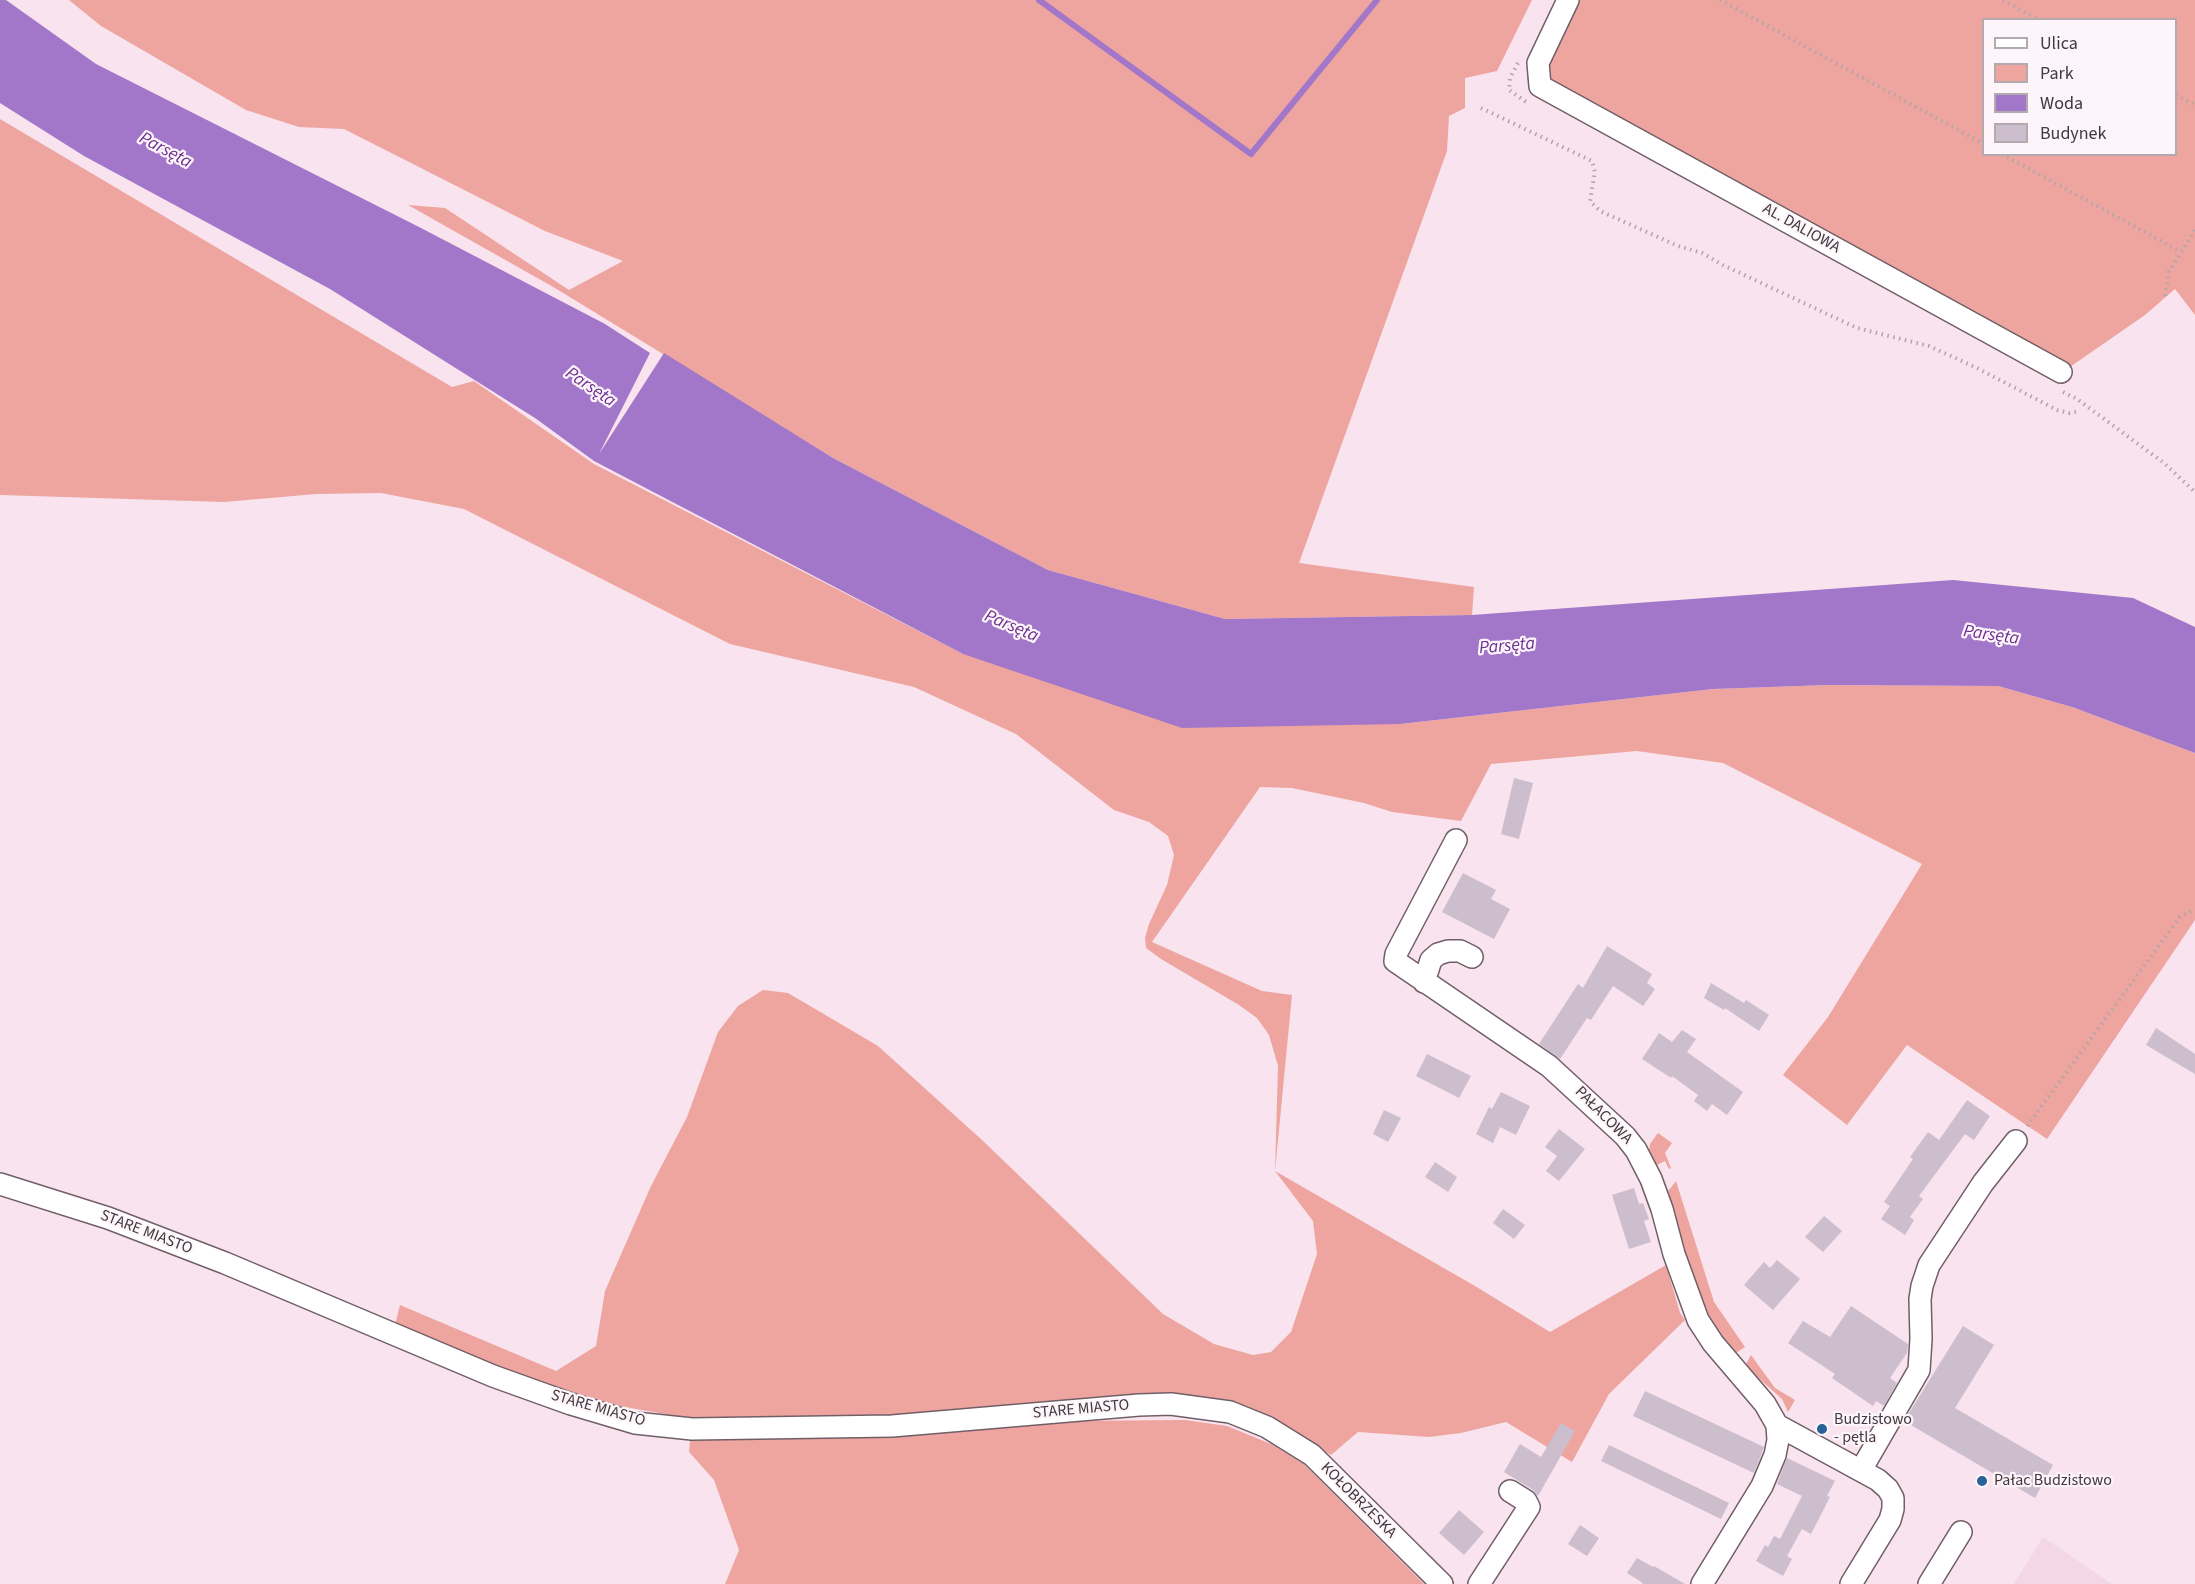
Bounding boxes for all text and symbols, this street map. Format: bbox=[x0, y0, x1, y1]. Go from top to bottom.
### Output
legend bbox=[1982, 18, 2177, 156]
text: Ulica bbox=[2040, 31, 2078, 56]
text: Park bbox=[2040, 61, 2074, 86]
text: Woda bbox=[2040, 91, 2083, 116]
text: Budynek bbox=[2040, 121, 2106, 146]
water label: Parsęta bbox=[135, 128, 195, 174]
street label: AL. DALIOWA bbox=[1759, 200, 1843, 258]
water label: Parsęta bbox=[561, 363, 619, 413]
water label: Parsęta bbox=[981, 606, 1041, 648]
water label: Parsęta bbox=[1962, 621, 2020, 651]
water label: Parsęta bbox=[1478, 634, 1536, 660]
street label: PAŁACOWA bbox=[1570, 1083, 1636, 1149]
street label: STARE MIASTO bbox=[97, 1207, 195, 1259]
street label: STARE MIASTO bbox=[549, 1386, 647, 1432]
street label: STARE MIASTO bbox=[1032, 1396, 1130, 1424]
place label: Budzistowo - pętla bbox=[1834, 1410, 1912, 1448]
marker: Budzistowo - pętla bbox=[1815, 1422, 1829, 1436]
street label: KOŁOBRZESKA bbox=[1316, 1459, 1400, 1543]
place label: Pałac Budzistowo bbox=[1994, 1471, 2112, 1491]
marker: Pałac Budzistowo bbox=[1975, 1474, 1989, 1488]

